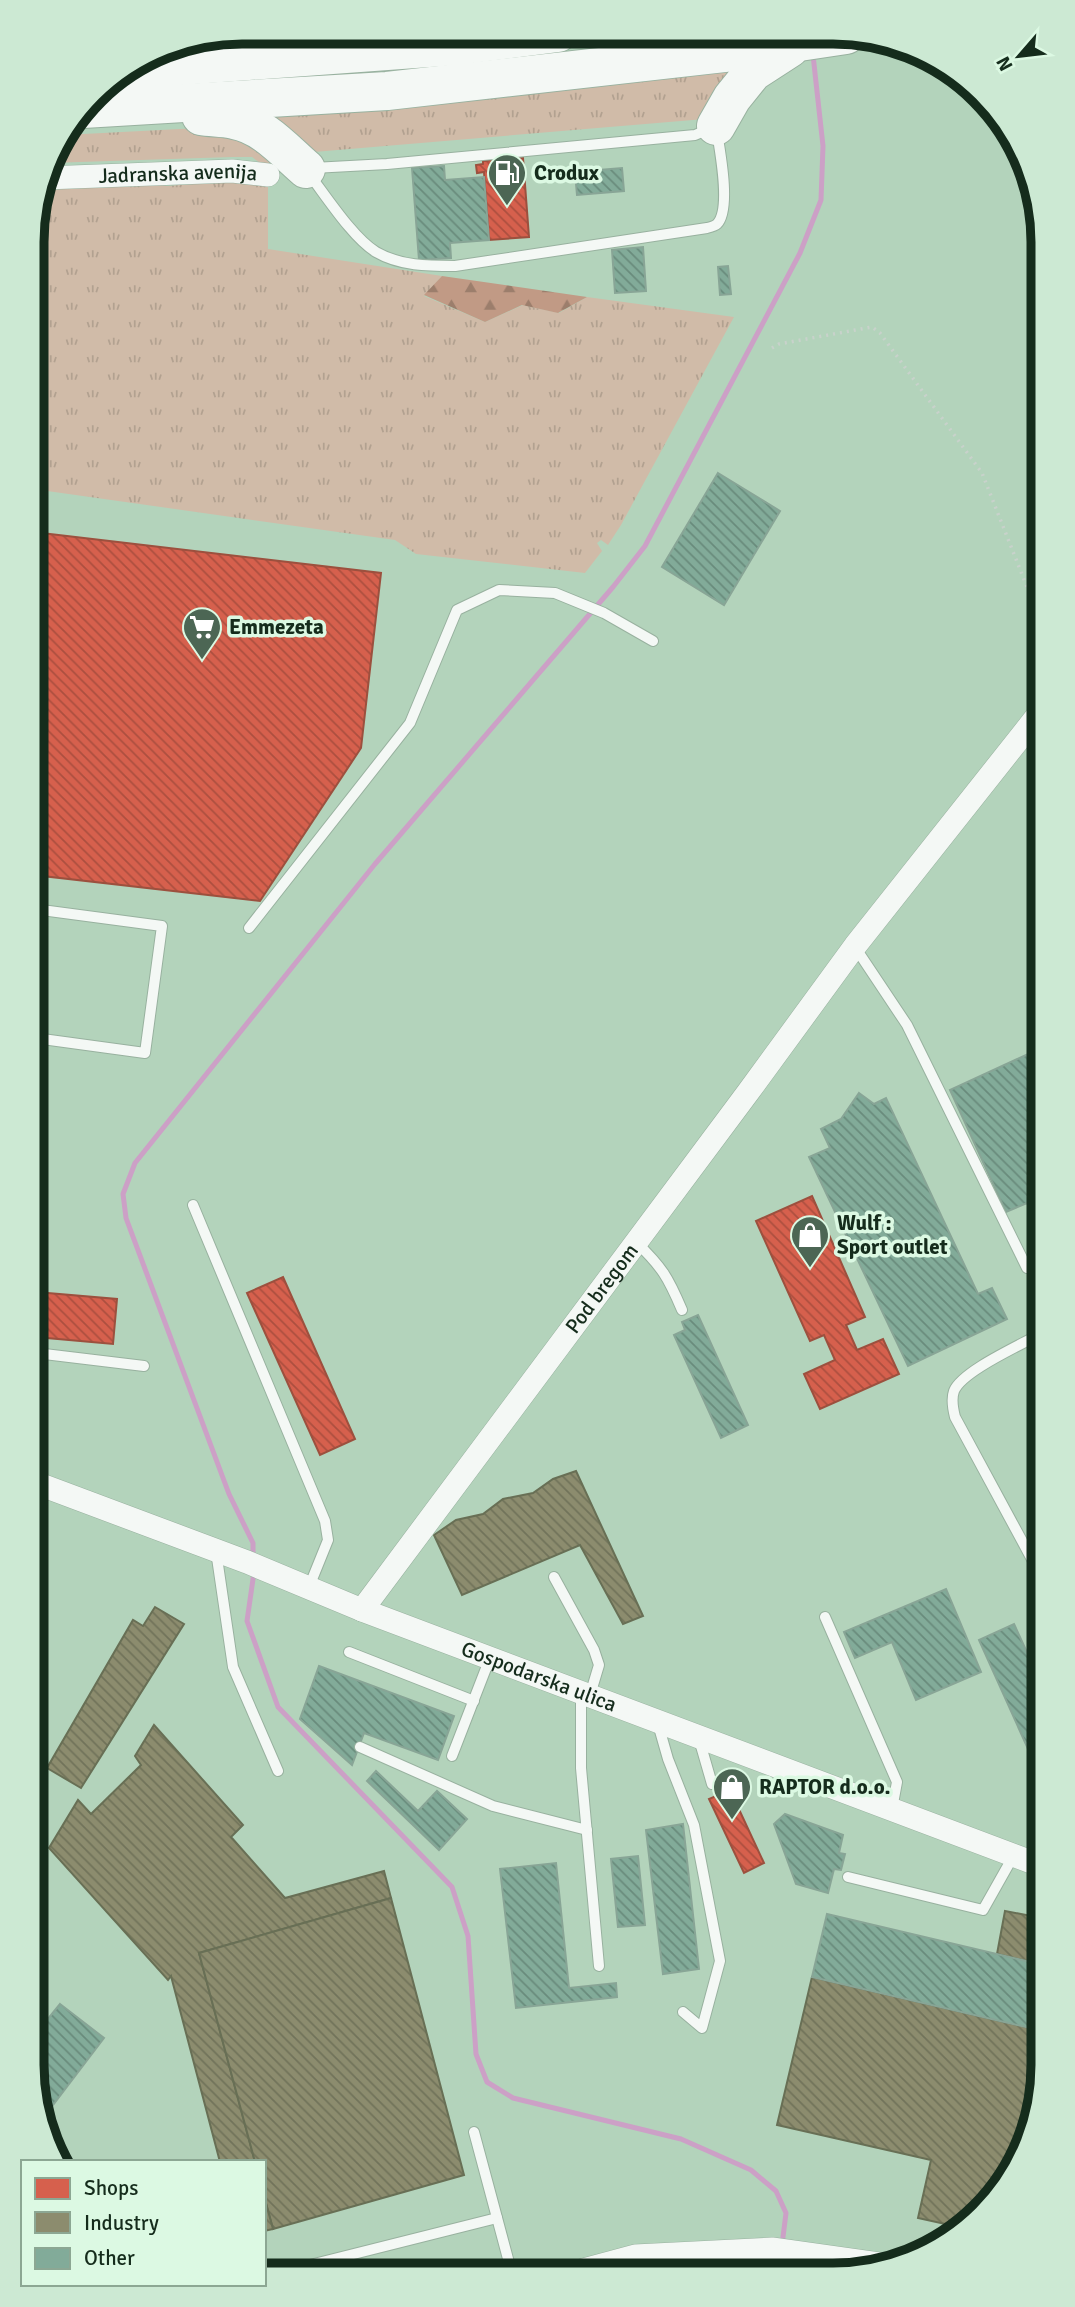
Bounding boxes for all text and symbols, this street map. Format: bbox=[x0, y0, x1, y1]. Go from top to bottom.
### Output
north arrow bbox=[984, 21, 1054, 91]
text: N bbox=[991, 52, 1019, 75]
fuel station icon: Crodux bbox=[486, 152, 528, 207]
street label: Jadranska avenija bbox=[98, 158, 259, 189]
place label: Crodux bbox=[534, 160, 600, 186]
supermarket icon: Emmezeta bbox=[181, 606, 223, 661]
place label: Emmezeta bbox=[229, 614, 324, 640]
place label: Wulf : Sport outlet bbox=[837, 1210, 948, 1260]
shop icon: Wulf : Sport outlet bbox=[789, 1214, 831, 1269]
street label: Pod bregom bbox=[560, 1238, 644, 1339]
street label: Gospodarska ulica bbox=[458, 1636, 620, 1718]
shop icon: RAPTOR d.o.o. bbox=[711, 1766, 753, 1821]
place label: RAPTOR d.o.o. bbox=[759, 1774, 890, 1800]
legend bbox=[21, 2160, 266, 2286]
text: Shops bbox=[84, 2175, 138, 2201]
text: Industry bbox=[84, 2210, 159, 2236]
text: Other bbox=[84, 2245, 135, 2271]

